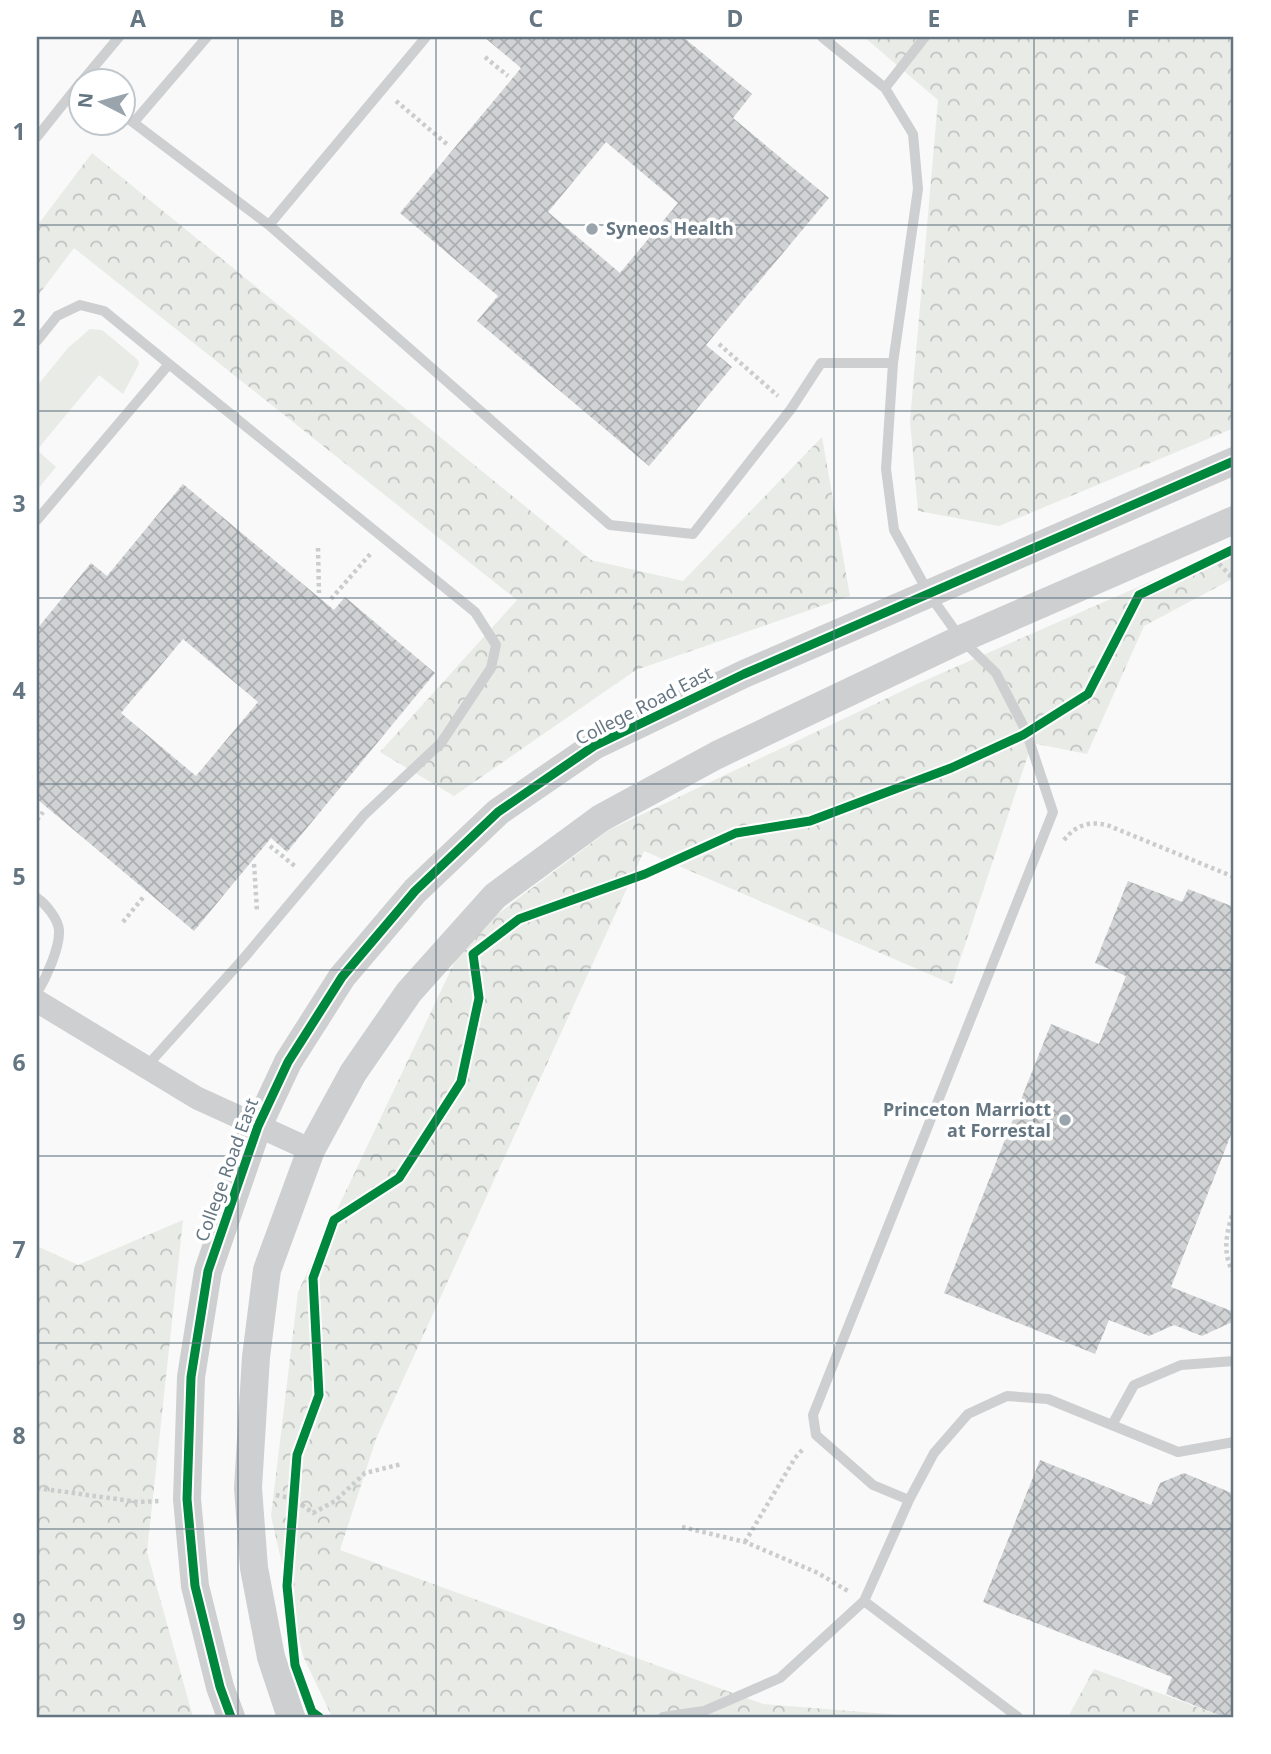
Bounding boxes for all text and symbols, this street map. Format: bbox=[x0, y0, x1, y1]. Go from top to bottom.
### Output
text: A bbox=[130, 2, 146, 34]
text: B bbox=[329, 2, 345, 34]
text: C bbox=[529, 2, 544, 34]
text: D bbox=[727, 2, 743, 34]
text: E bbox=[928, 2, 940, 34]
text: F bbox=[1127, 2, 1139, 34]
north arrow bbox=[66, 66, 136, 136]
text: N bbox=[71, 91, 99, 109]
text: 1 bbox=[12, 115, 26, 147]
place label: Syneos Health bbox=[606, 216, 734, 240]
marker: Syneos Health bbox=[584, 221, 600, 237]
text: 2 bbox=[12, 301, 26, 333]
text: 3 bbox=[12, 487, 26, 519]
street label: College Road East bbox=[571, 660, 717, 750]
text: 4 bbox=[12, 674, 26, 706]
text: 5 bbox=[12, 860, 26, 892]
text: 6 bbox=[12, 1046, 26, 1078]
street label: College Road East bbox=[189, 1094, 263, 1245]
place label: Princeton Marriott at Forrestal bbox=[883, 1097, 1051, 1142]
marker: Princeton Marriott at Forrestal bbox=[1057, 1112, 1073, 1128]
text: 7 bbox=[12, 1233, 26, 1265]
text: 8 bbox=[12, 1419, 26, 1451]
text: 9 bbox=[12, 1605, 26, 1637]

